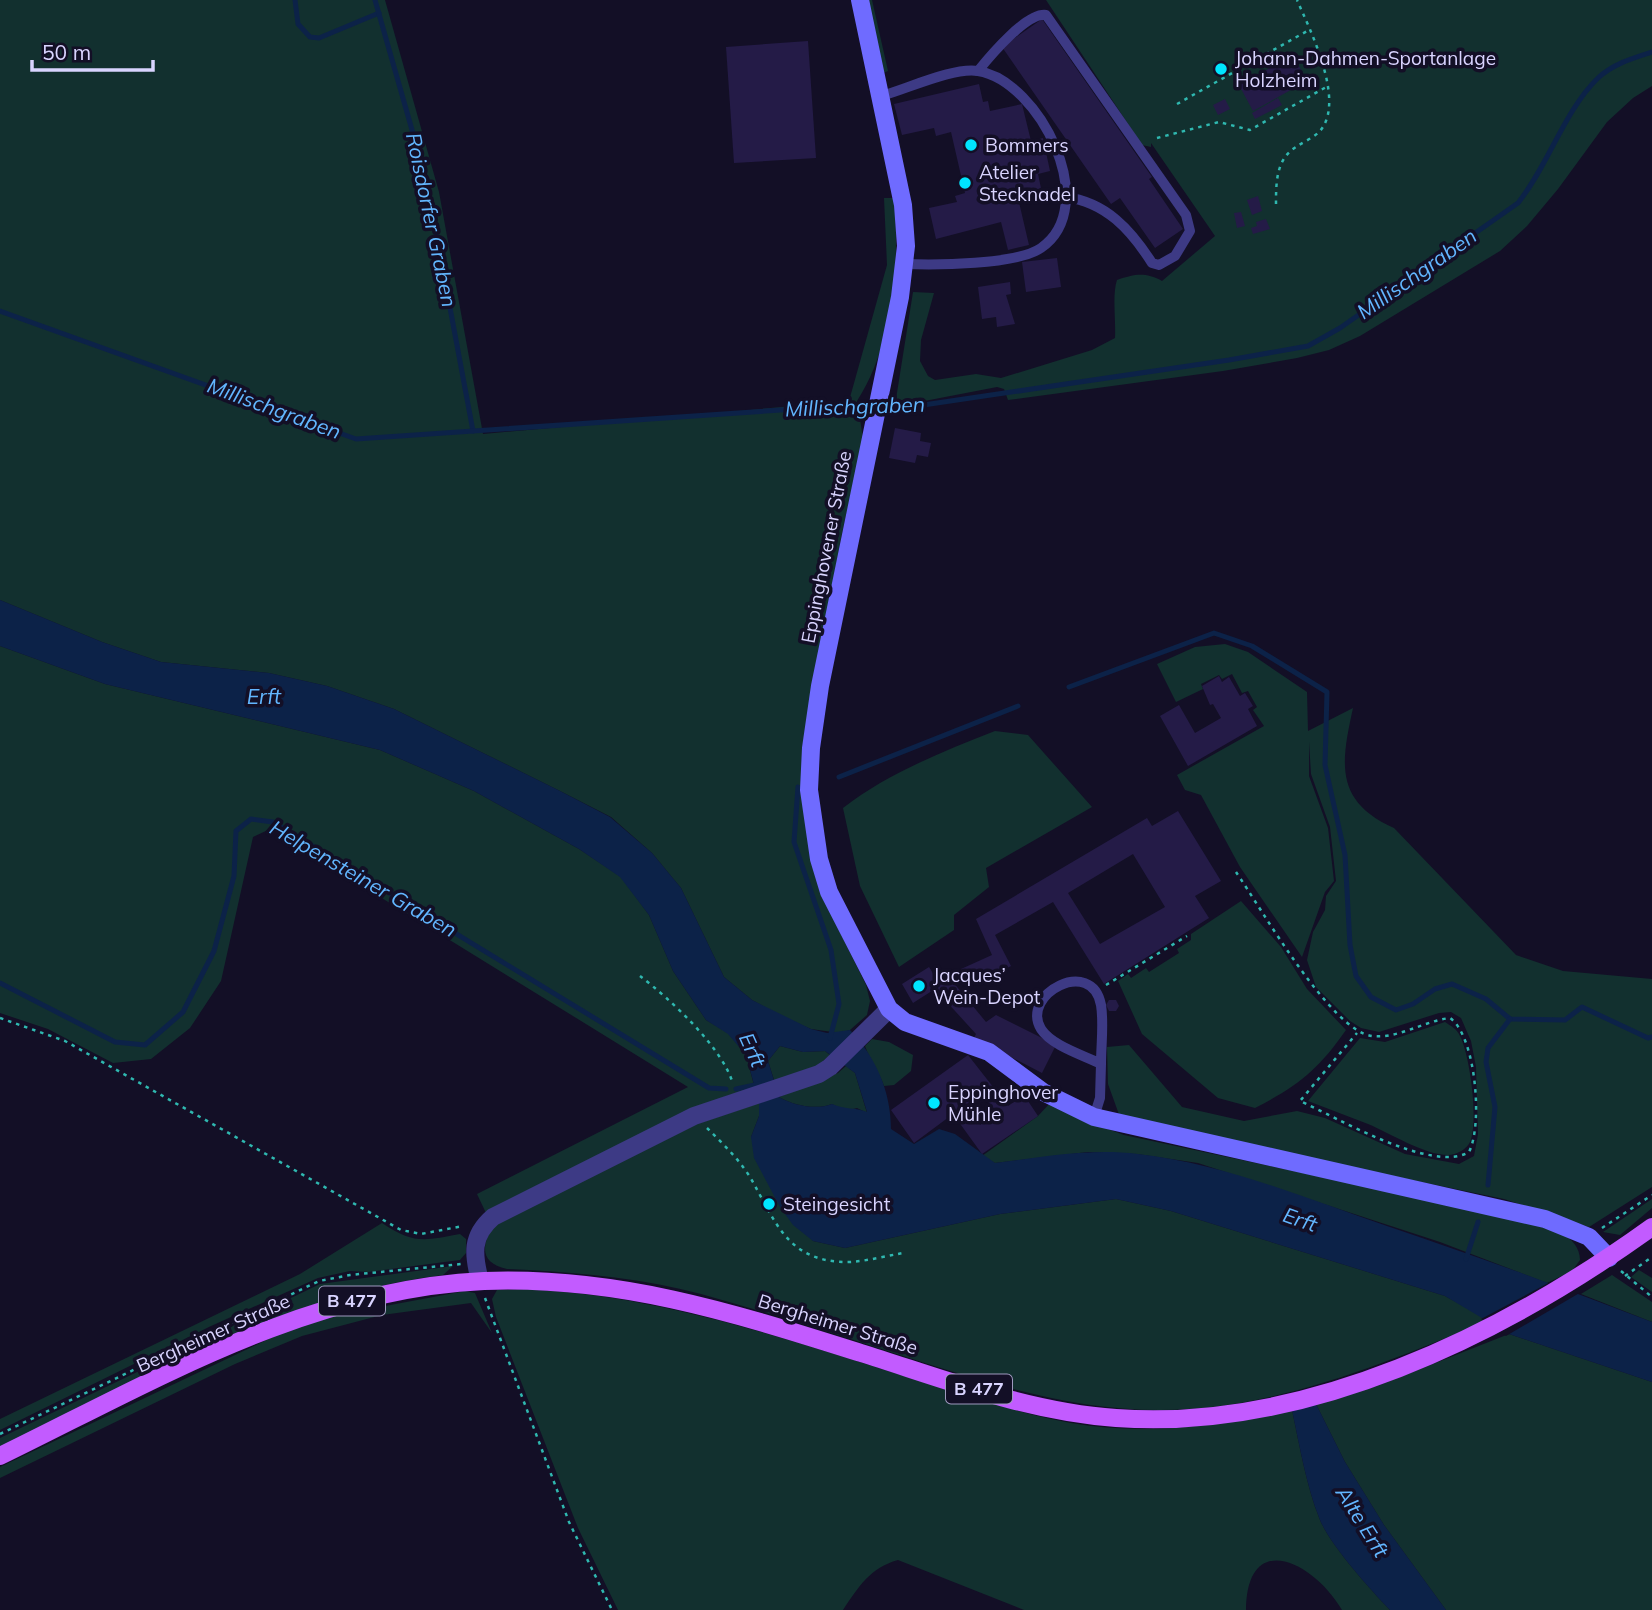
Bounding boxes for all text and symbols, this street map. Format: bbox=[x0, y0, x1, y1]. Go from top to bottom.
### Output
scale bar bbox=[32, 28, 152, 72]
text: 50 m bbox=[42, 39, 91, 65]
place label: Johann-Dahmen-Sportanlage Holzheim bbox=[1235, 46, 1496, 92]
marker: Johann-Dahmen-Sportanlage Holzheim bbox=[1213, 61, 1229, 77]
water label: Roisdorfer Graben bbox=[401, 130, 463, 309]
place label: Bommers bbox=[985, 133, 1069, 157]
marker: Bommers bbox=[963, 137, 979, 153]
place label: Atelier Stecknadel bbox=[979, 160, 1076, 206]
marker: Atelier Stecknadel bbox=[957, 175, 973, 191]
water label: Millischgraben bbox=[1352, 222, 1481, 324]
water label: Millischgraben bbox=[204, 372, 345, 444]
water label: Millischgraben bbox=[784, 391, 926, 421]
street label: Eppinghovener Straße bbox=[796, 449, 856, 645]
water label: Erft bbox=[247, 683, 282, 709]
water label: Helpensteiner Graben bbox=[265, 814, 462, 942]
place label: Jacques’ Wein-Depot bbox=[933, 963, 1041, 1009]
marker: Jacques’ Wein-Depot bbox=[911, 978, 927, 994]
water label: Erft bbox=[734, 1029, 772, 1071]
place label: Eppinghover Mühle bbox=[948, 1080, 1058, 1126]
marker: Eppinghover Mühle bbox=[926, 1095, 942, 1111]
place label: Steingesicht bbox=[783, 1192, 891, 1216]
marker: Steingesicht bbox=[761, 1196, 777, 1212]
water label: Erft bbox=[1280, 1201, 1321, 1237]
road number: B 477 bbox=[319, 1286, 385, 1316]
street label: Bergheimer Straße bbox=[133, 1288, 293, 1378]
street label: Bergheimer Straße bbox=[755, 1288, 921, 1360]
road number: B 477 bbox=[946, 1374, 1012, 1404]
water label: Alte Erft bbox=[1330, 1480, 1395, 1562]

